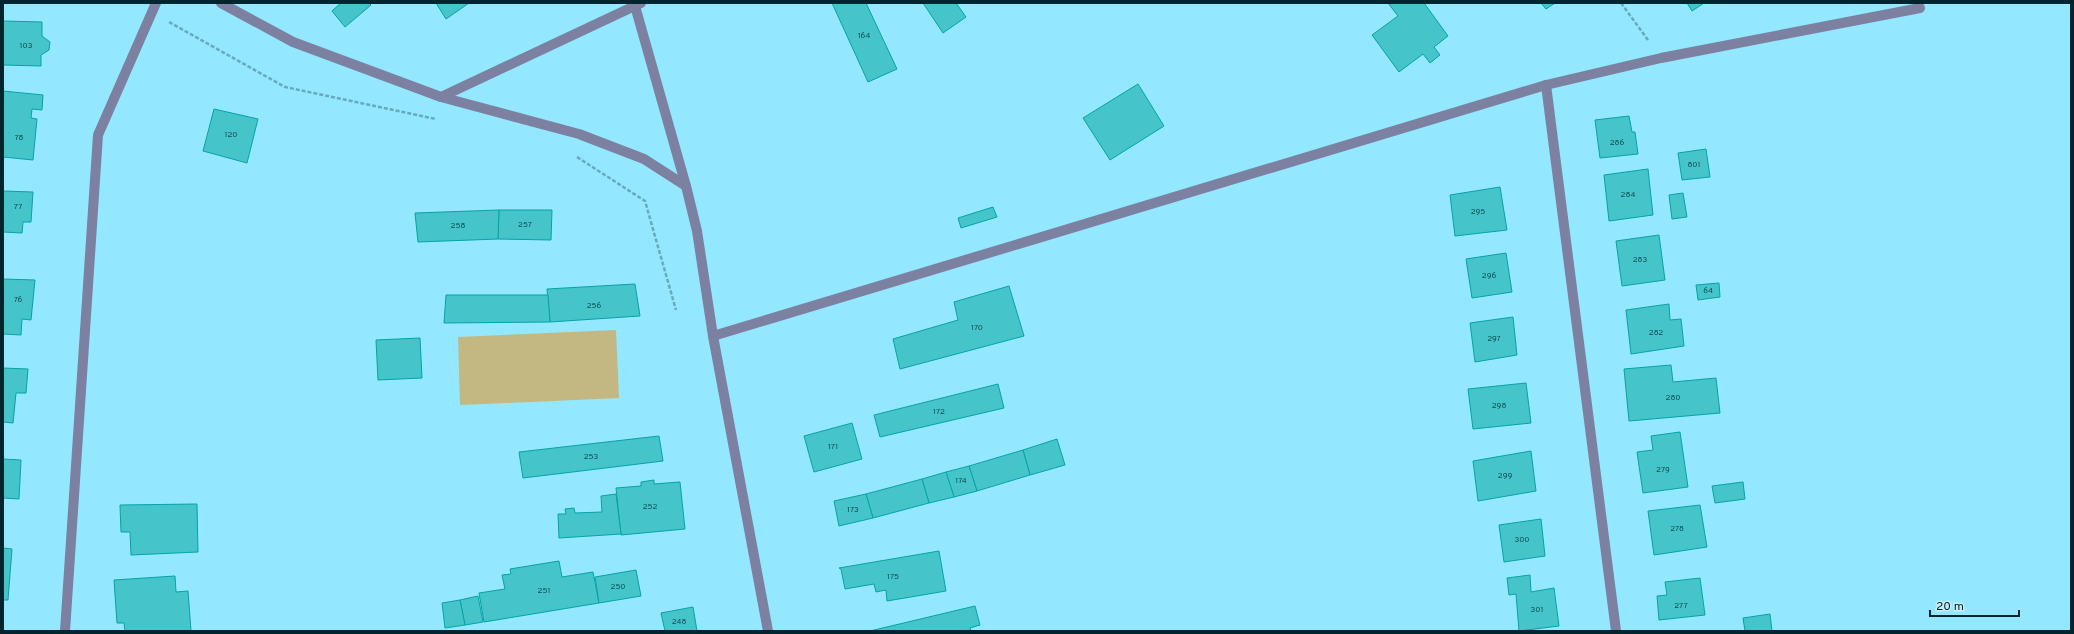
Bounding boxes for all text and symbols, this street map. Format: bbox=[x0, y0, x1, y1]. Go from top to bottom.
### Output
house number: 164 bbox=[858, 31, 870, 41]
house number: 103 bbox=[20, 41, 33, 51]
house number: 120 bbox=[224, 130, 238, 140]
house number: 78 bbox=[15, 133, 24, 143]
house number: 286 bbox=[1610, 138, 1625, 148]
house number: 801 bbox=[1688, 160, 1700, 170]
house number: 284 bbox=[1621, 190, 1635, 200]
house number: 77 bbox=[14, 202, 22, 212]
house number: 295 bbox=[1471, 207, 1485, 217]
house number: 257 bbox=[518, 220, 532, 230]
house number: 258 bbox=[451, 221, 465, 231]
house number: 283 bbox=[1633, 255, 1647, 265]
house number: 296 bbox=[1482, 271, 1496, 281]
house number: 64 bbox=[1703, 286, 1713, 296]
house number: 76 bbox=[14, 295, 22, 305]
house number: 256 bbox=[587, 301, 602, 311]
house number: 170 bbox=[971, 323, 983, 333]
house number: 282 bbox=[1649, 328, 1663, 338]
house number: 297 bbox=[1487, 334, 1501, 344]
house number: 280 bbox=[1666, 393, 1680, 403]
house number: 298 bbox=[1492, 401, 1506, 411]
house number: 172 bbox=[933, 407, 945, 417]
house number: 171 bbox=[828, 442, 838, 452]
house number: 253 bbox=[584, 452, 599, 462]
house number: 279 bbox=[1656, 465, 1670, 475]
house number: 299 bbox=[1498, 471, 1512, 481]
house number: 174 bbox=[955, 476, 967, 486]
house number: 252 bbox=[643, 502, 657, 512]
house number: 173 bbox=[847, 505, 859, 515]
house number: 278 bbox=[1670, 524, 1684, 534]
house number: 300 bbox=[1515, 535, 1529, 545]
house number: 175 bbox=[887, 572, 899, 582]
house number: 250 bbox=[611, 582, 625, 592]
house number: 251 bbox=[538, 586, 550, 596]
scale bar bbox=[1930, 592, 2019, 618]
text: 20 m bbox=[1936, 599, 1964, 615]
house number: 277 bbox=[1674, 601, 1688, 611]
house number: 301 bbox=[1531, 605, 1543, 615]
house number: 248 bbox=[672, 617, 686, 627]

